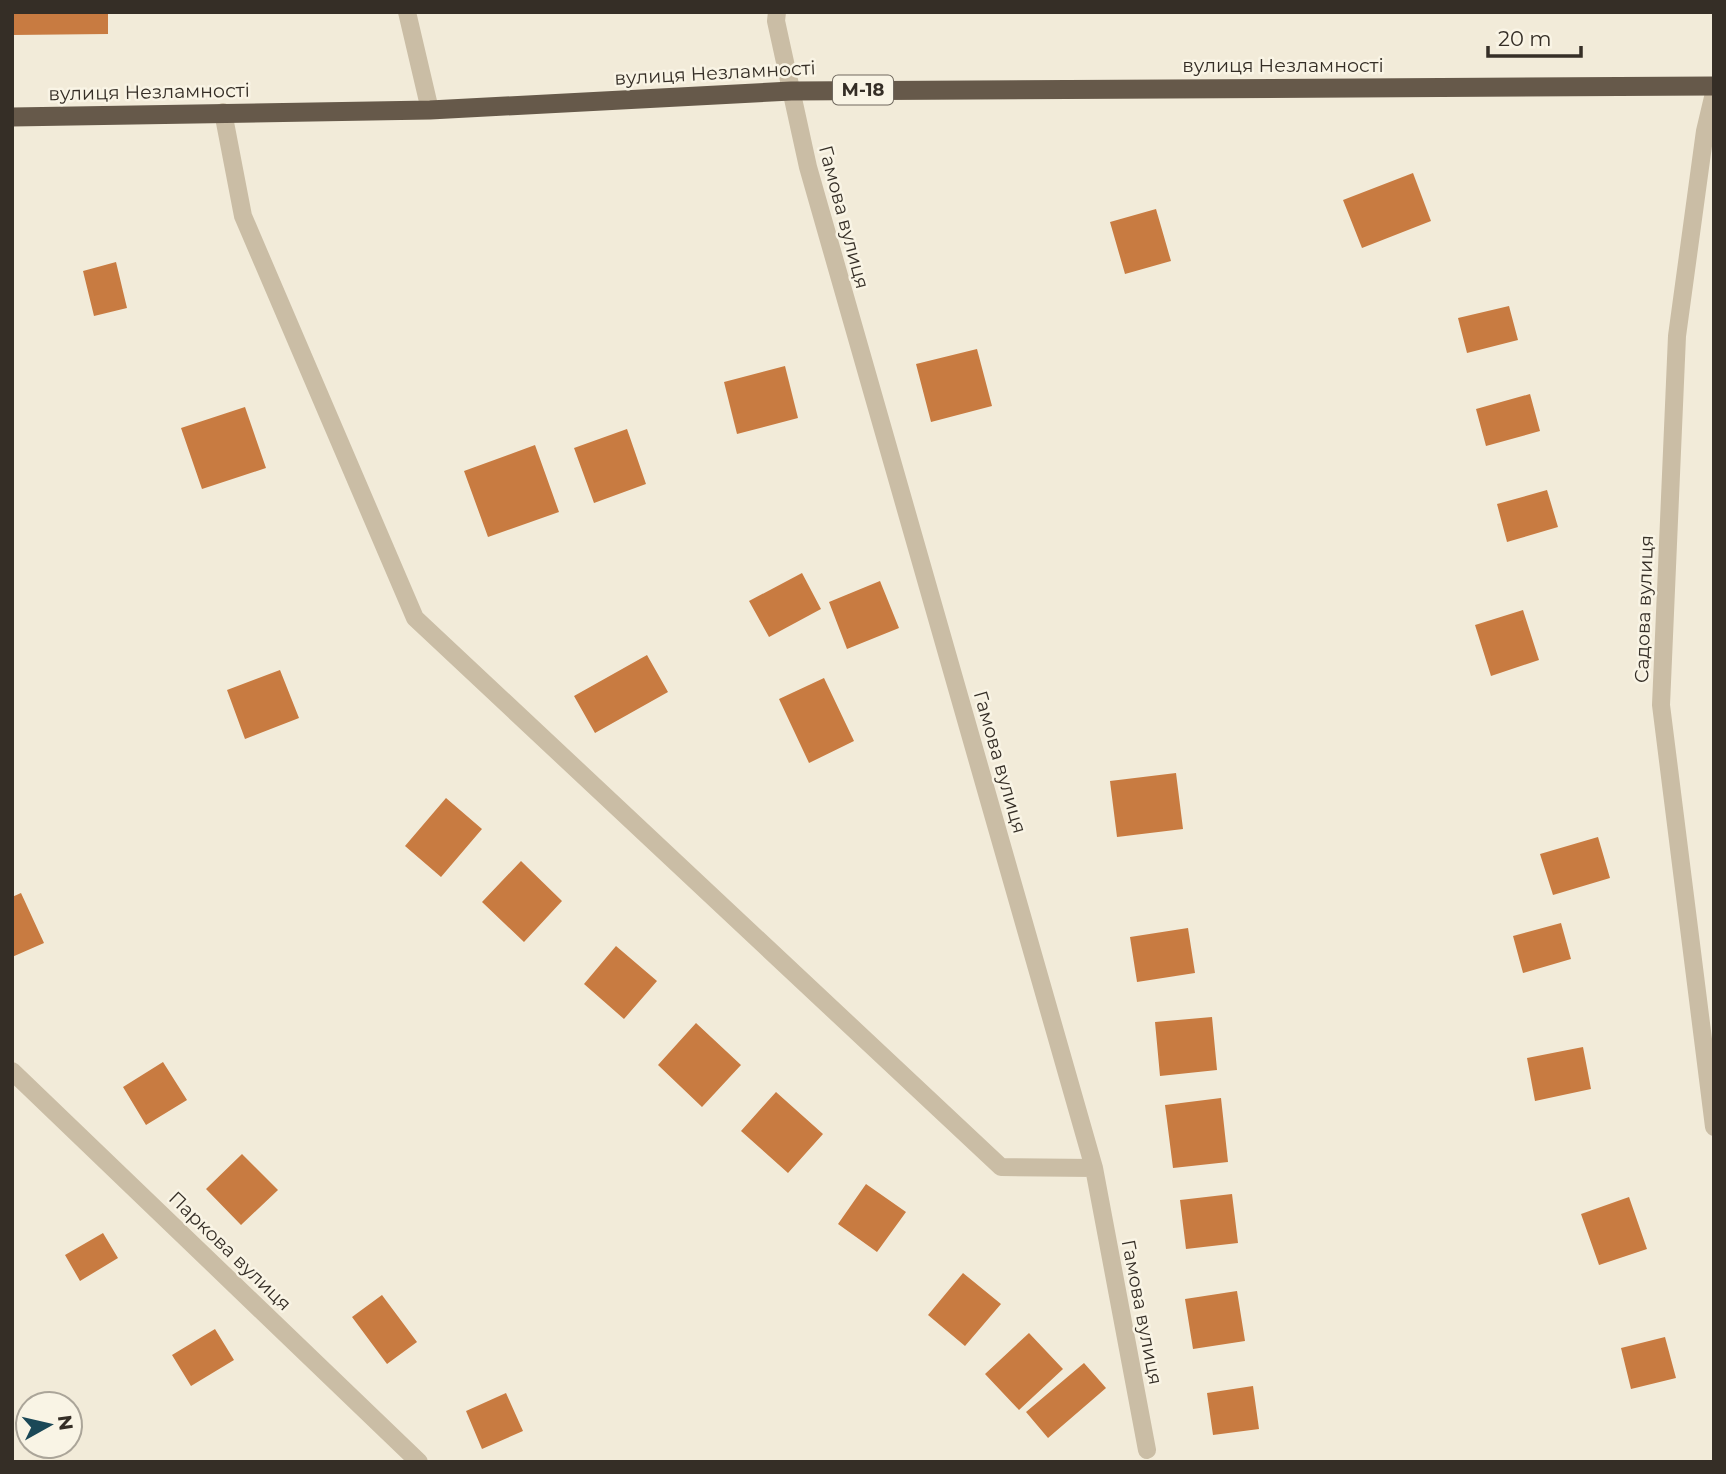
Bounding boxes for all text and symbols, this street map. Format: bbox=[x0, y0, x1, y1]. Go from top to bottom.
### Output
scale bar bbox=[1488, 14, 1581, 58]
text: 20 m bbox=[1498, 26, 1552, 51]
street label: вулиця Незламності bbox=[1182, 54, 1384, 77]
street label: вулиця Незламності bbox=[614, 56, 816, 90]
road number: М-18 bbox=[833, 76, 893, 104]
street label: вулиця Незламності bbox=[48, 79, 250, 105]
street label: Гамова вулиця bbox=[814, 143, 874, 291]
street label: Садова вулиця bbox=[1630, 535, 1658, 683]
street label: Гамова вулиця bbox=[969, 688, 1031, 836]
street label: Паркова вулиця bbox=[164, 1187, 296, 1315]
street label: Гамова вулиця bbox=[1117, 1237, 1167, 1387]
north arrow bbox=[14, 1390, 84, 1460]
text: N bbox=[53, 1413, 78, 1432]

